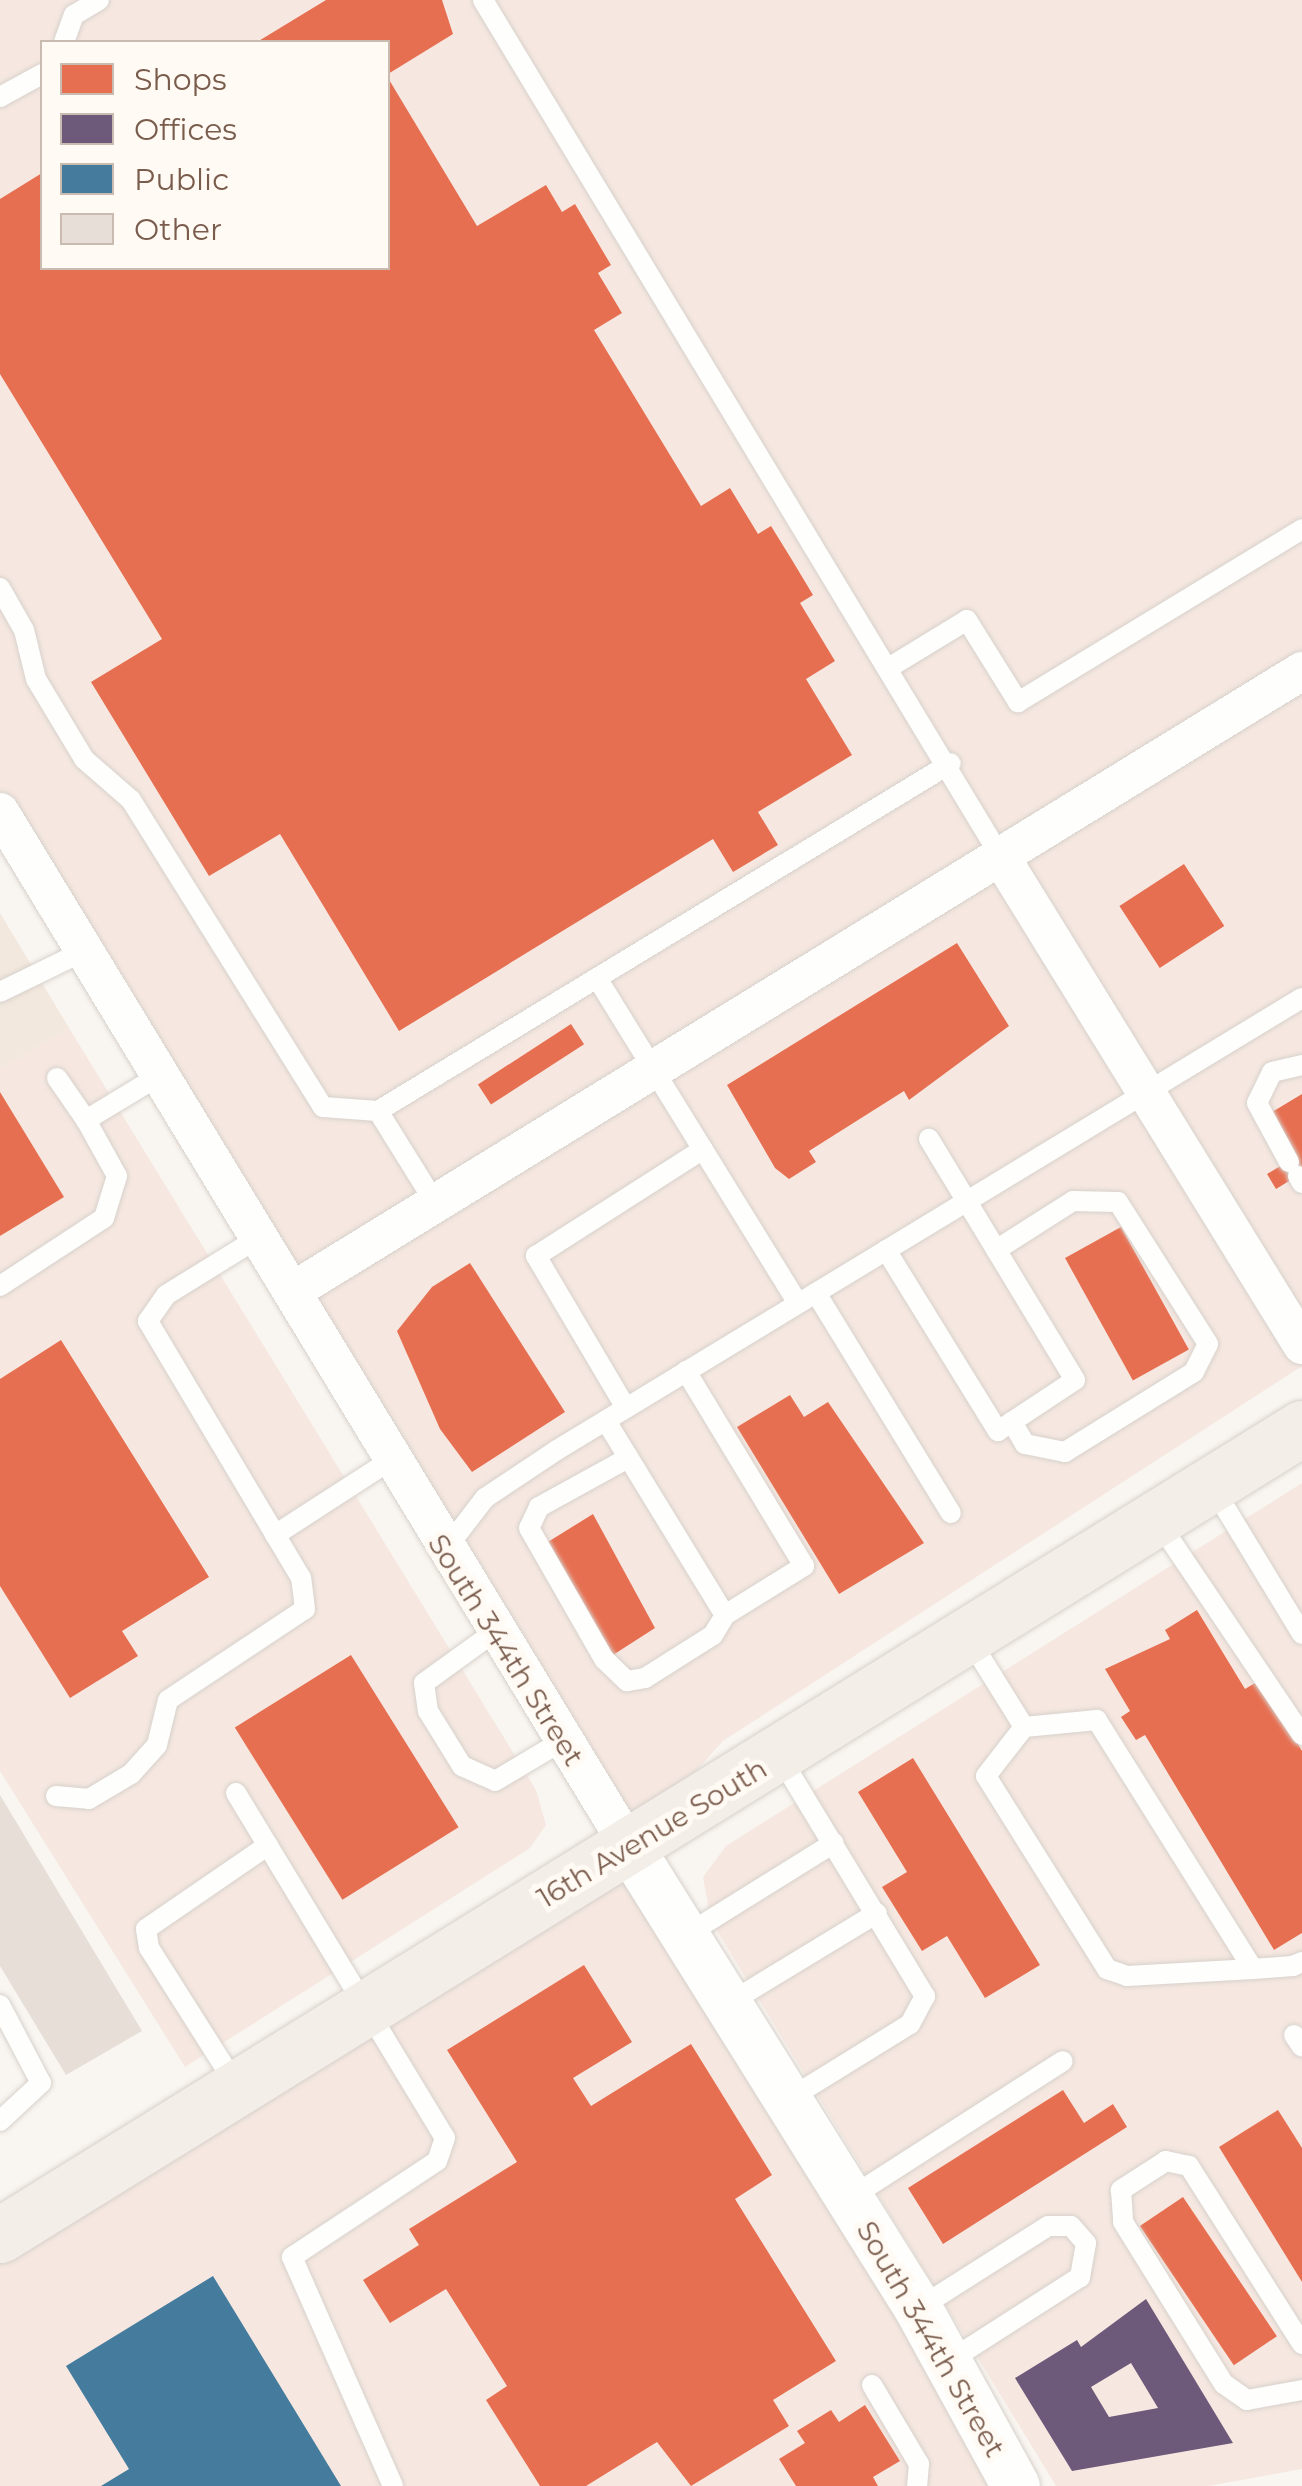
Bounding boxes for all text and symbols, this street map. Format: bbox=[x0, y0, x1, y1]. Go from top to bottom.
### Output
legend bbox=[40, 40, 390, 270]
text: Shops bbox=[134, 61, 227, 98]
text: Offices bbox=[134, 111, 237, 148]
text: Public bbox=[134, 161, 229, 198]
text: Other bbox=[134, 211, 222, 248]
street label: South 344th Street bbox=[421, 1528, 591, 1772]
street label: 16th Avenue South bbox=[531, 1751, 773, 1915]
street label: South 344th Street bbox=[850, 2215, 1012, 2463]

